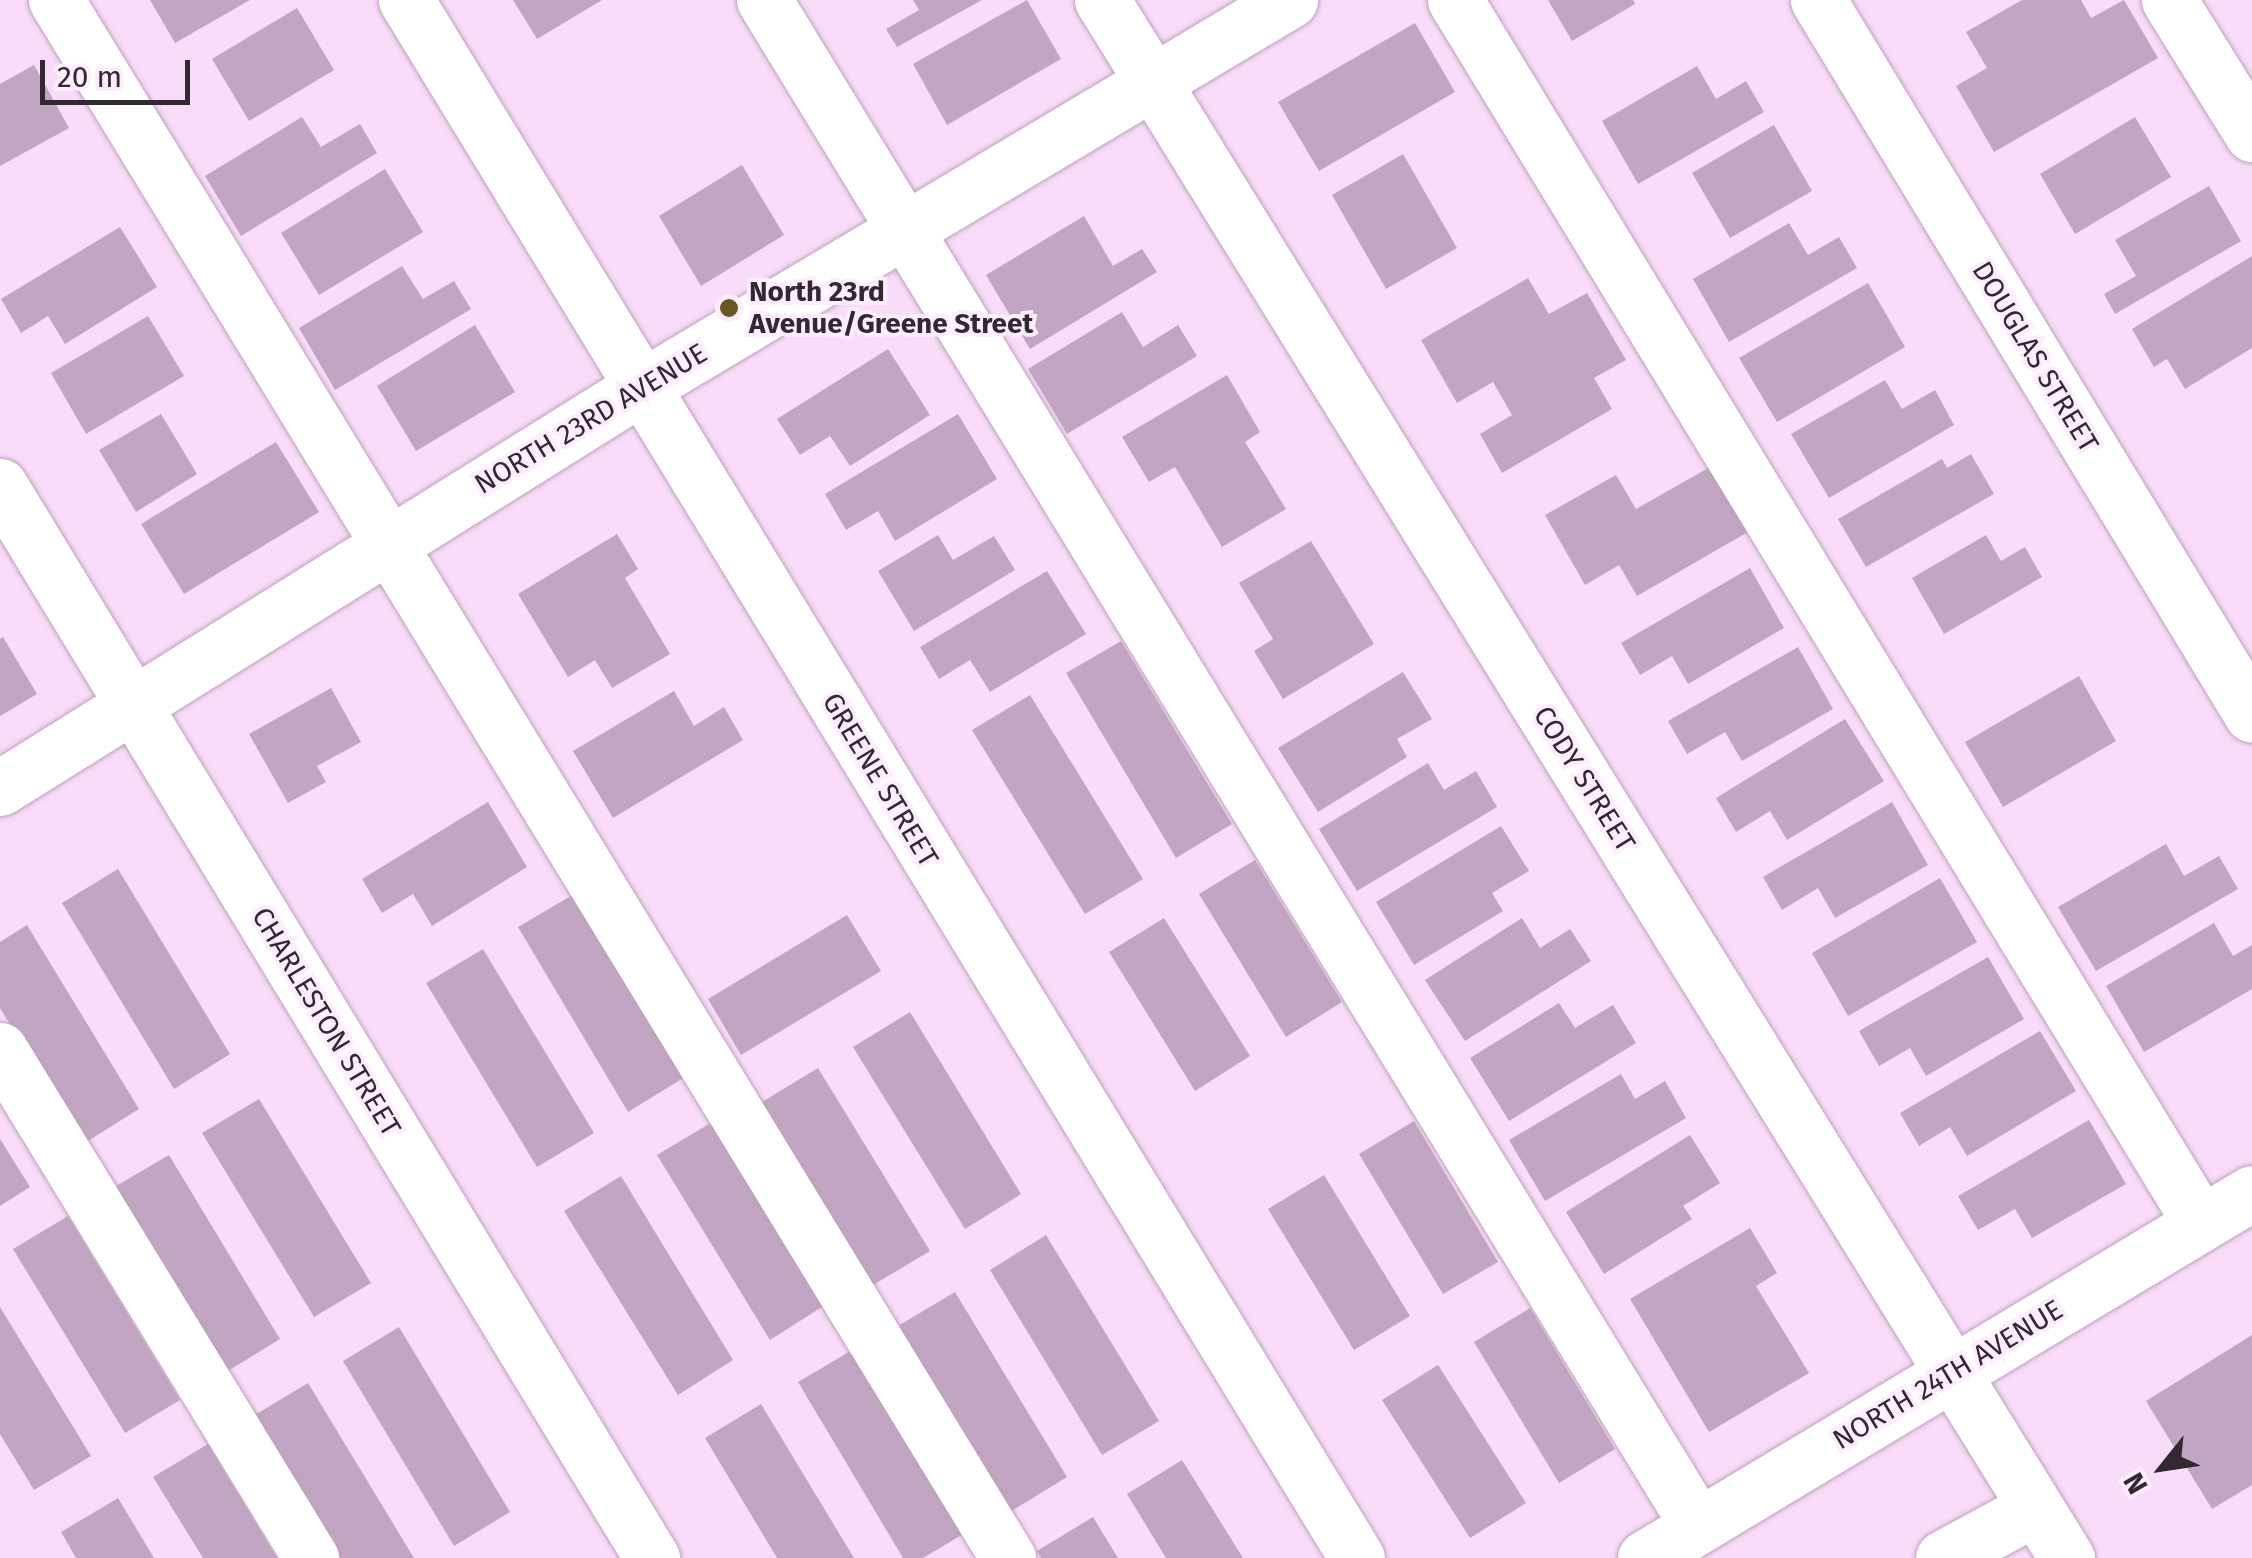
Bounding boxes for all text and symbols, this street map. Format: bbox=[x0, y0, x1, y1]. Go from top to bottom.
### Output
scale bar bbox=[45, 40, 195, 102]
text: 20 m bbox=[57, 59, 122, 95]
street label: DOUGLAS STREET bbox=[1965, 255, 2105, 459]
place label: North 23rd Avenue/Greene Street bbox=[749, 275, 1033, 341]
marker: North 23rd Avenue/Greene Street bbox=[718, 297, 740, 319]
street label: NORTH 23RD AVENUE bbox=[469, 336, 713, 502]
street label: GREENE STREET bbox=[815, 687, 945, 873]
street label: CODY STREET bbox=[1526, 700, 1642, 858]
street label: CHARLESTON STREET bbox=[244, 902, 408, 1142]
street label: NORTH 24TH AVENUE bbox=[1827, 1293, 2069, 1457]
north arrow bbox=[2112, 1418, 2212, 1518]
text: N bbox=[2117, 1467, 2155, 1500]

